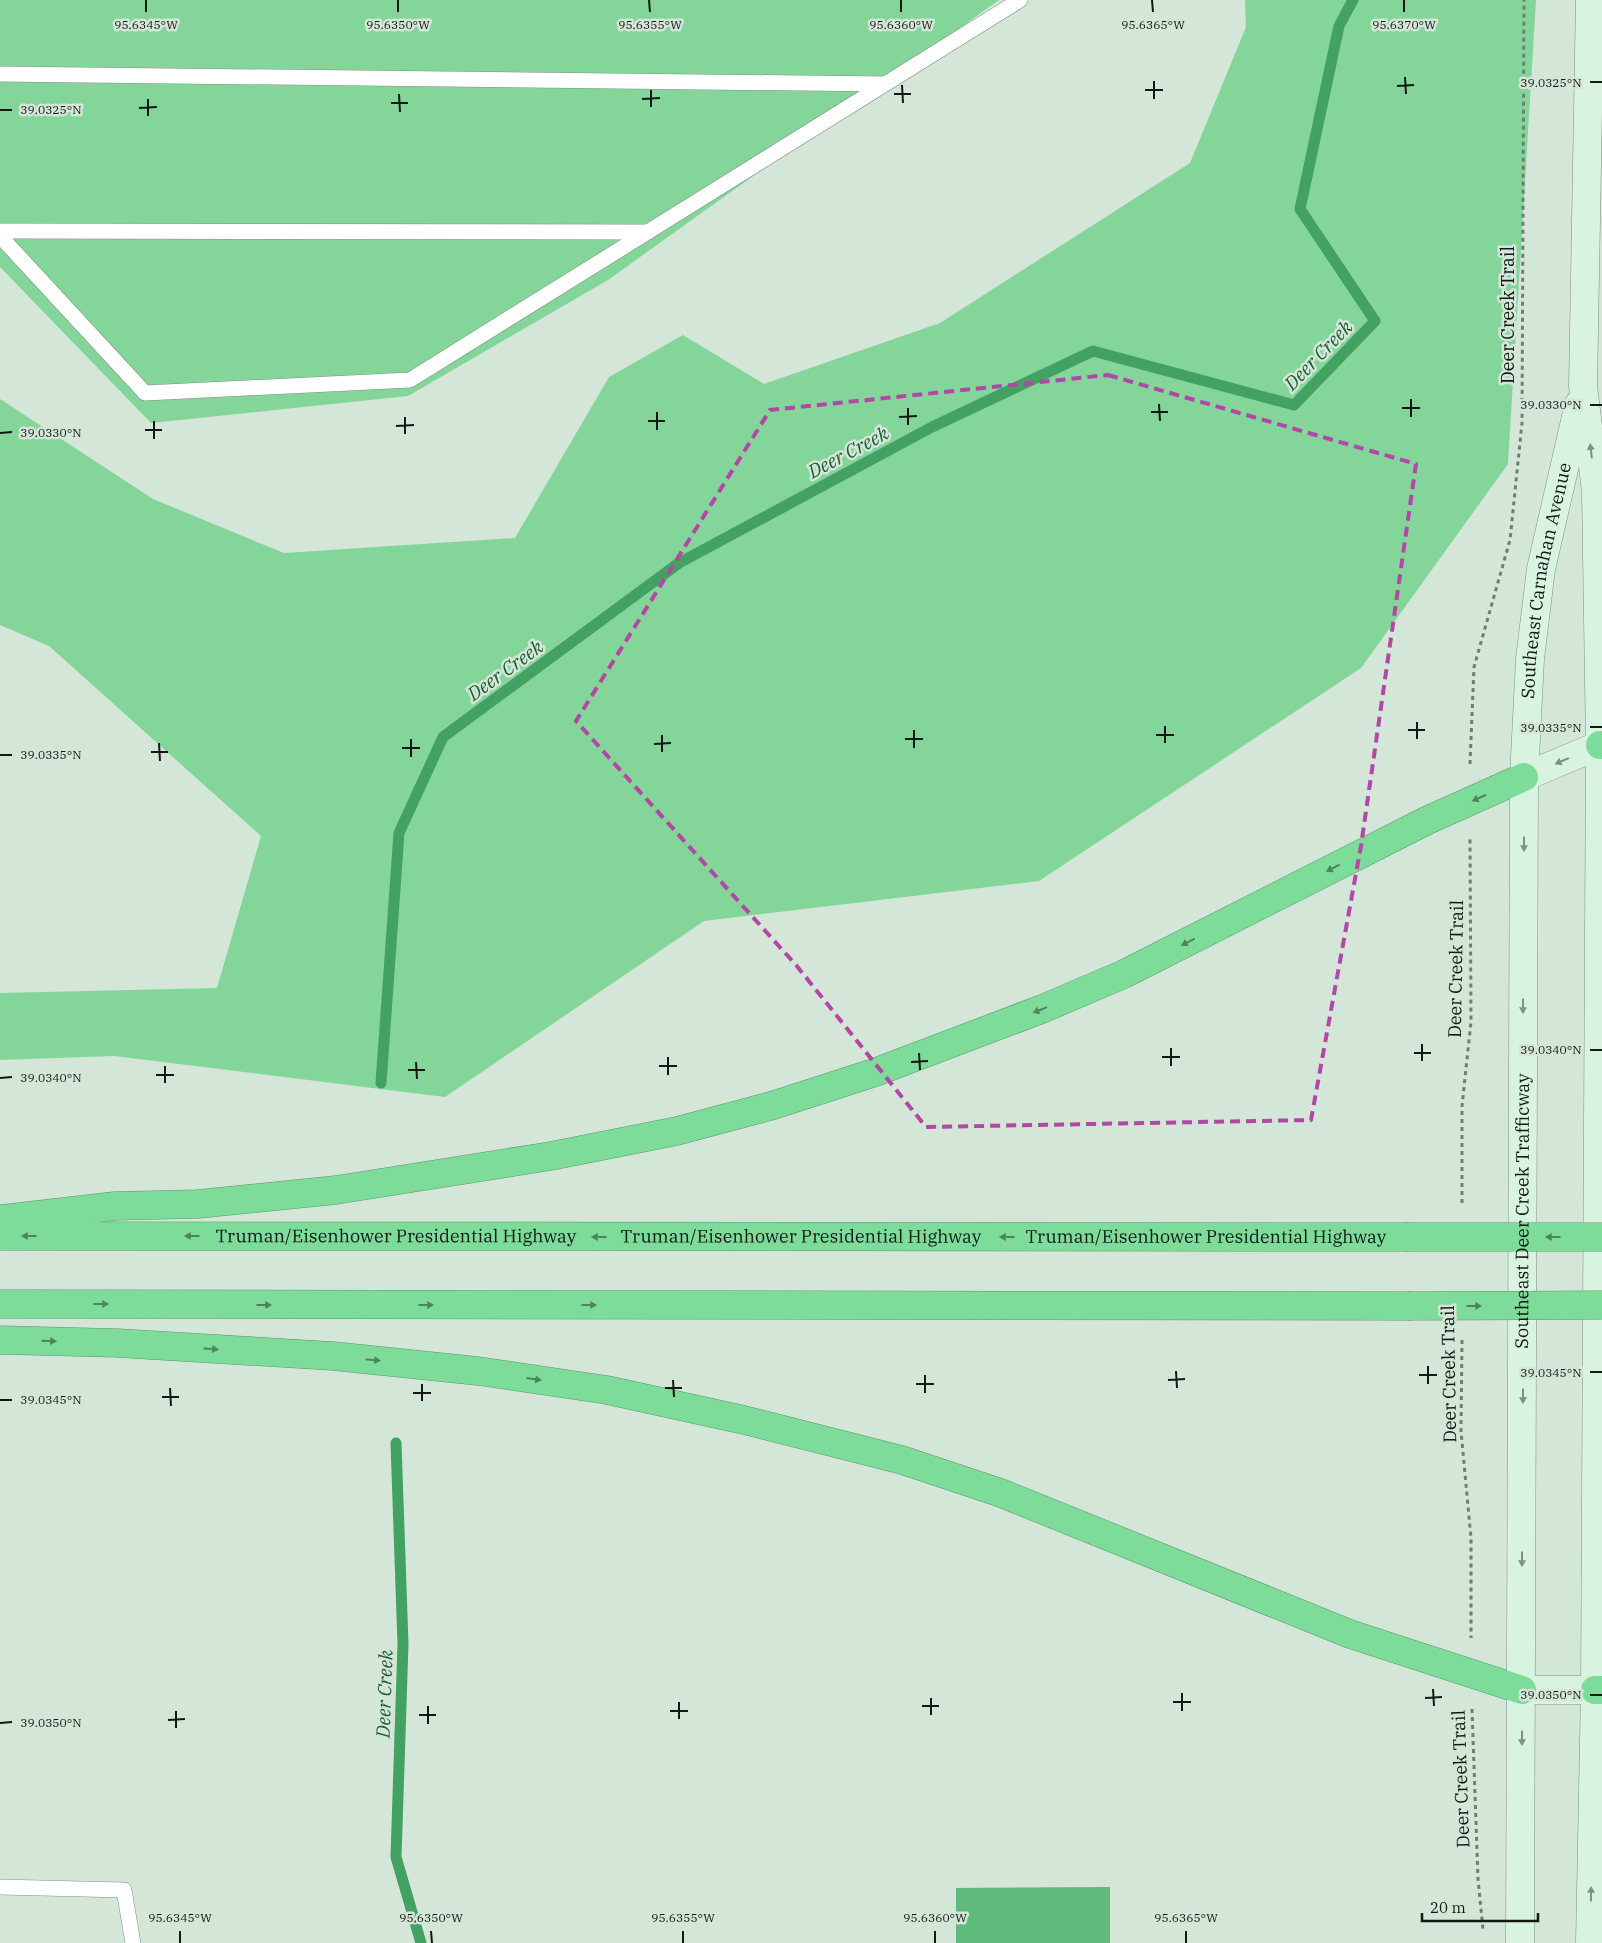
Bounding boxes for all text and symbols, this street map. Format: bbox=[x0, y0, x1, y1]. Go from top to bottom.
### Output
text: 95.6345°W bbox=[114, 17, 178, 32]
text: 95.6350°W bbox=[366, 17, 430, 32]
text: 95.6355°W bbox=[618, 17, 682, 32]
text: 95.6360°W bbox=[869, 17, 933, 32]
text: 95.6365°W bbox=[1121, 17, 1185, 32]
text: 95.6370°W bbox=[1372, 17, 1436, 32]
text: 39.0325°N bbox=[1520, 75, 1582, 90]
text: 39.0325°N bbox=[20, 102, 82, 117]
street label: Deer Creek Trail bbox=[1496, 246, 1519, 384]
water label: Deer Creek bbox=[1278, 314, 1358, 396]
text: 39.0330°N bbox=[1520, 397, 1582, 412]
water label: Deer Creek bbox=[803, 420, 893, 484]
text: 39.0330°N bbox=[20, 425, 82, 440]
one-way arrow bbox=[1587, 443, 1595, 459]
street label: Southeast Carnahan Avenue bbox=[1516, 460, 1576, 699]
water label: Deer Creek bbox=[462, 634, 548, 706]
text: 39.0335°N bbox=[1520, 720, 1582, 735]
text: 39.0335°N bbox=[20, 747, 82, 762]
one-way arrow bbox=[1555, 757, 1569, 765]
one-way arrow bbox=[1472, 794, 1486, 802]
one-way arrow bbox=[1520, 836, 1528, 852]
one-way arrow bbox=[1326, 865, 1340, 873]
street label: Deer Creek Trail bbox=[1443, 900, 1468, 1038]
one-way arrow bbox=[1181, 938, 1195, 946]
one-way arrow bbox=[1519, 998, 1527, 1014]
one-way arrow bbox=[1033, 1006, 1048, 1014]
text: 39.0340°N bbox=[1520, 1042, 1582, 1057]
text: 39.0340°N bbox=[20, 1070, 82, 1085]
street label: Southeast Deer Creek Trafficway bbox=[1510, 1073, 1534, 1349]
street label: Truman/Eisenhower Presidential Highway bbox=[216, 1224, 577, 1247]
street label: Truman/Eisenhower Presidential Highway bbox=[621, 1224, 982, 1248]
street label: Truman/Eisenhower Presidential Highway bbox=[1026, 1225, 1387, 1248]
one-way arrow bbox=[21, 1232, 37, 1240]
one-way arrow bbox=[183, 1232, 199, 1240]
one-way arrow bbox=[591, 1233, 607, 1241]
one-way arrow bbox=[998, 1233, 1014, 1241]
one-way arrow bbox=[1545, 1233, 1561, 1241]
one-way arrow bbox=[93, 1300, 109, 1308]
one-way arrow bbox=[256, 1301, 272, 1309]
one-way arrow bbox=[418, 1301, 434, 1309]
one-way arrow bbox=[581, 1301, 597, 1309]
one-way arrow bbox=[1466, 1302, 1482, 1310]
street label: Deer Creek Trail bbox=[1436, 1305, 1461, 1443]
one-way arrow bbox=[41, 1338, 57, 1346]
one-way arrow bbox=[203, 1345, 219, 1353]
one-way arrow bbox=[365, 1356, 381, 1364]
text: 39.0345°N bbox=[1520, 1365, 1582, 1380]
one-way arrow bbox=[527, 1376, 543, 1384]
one-way arrow bbox=[1519, 1388, 1527, 1404]
text: 39.0345°N bbox=[20, 1392, 82, 1407]
one-way arrow bbox=[1518, 1551, 1526, 1567]
water label: Deer Creek bbox=[370, 1649, 398, 1739]
text: 39.0350°N bbox=[1520, 1687, 1582, 1702]
street label: Deer Creek Trail bbox=[1447, 1710, 1474, 1848]
text: 39.0350°N bbox=[20, 1715, 82, 1730]
one-way arrow bbox=[1518, 1731, 1526, 1747]
one-way arrow bbox=[1587, 1886, 1595, 1902]
scale bar bbox=[1422, 1890, 1538, 1922]
text: 20 m bbox=[1430, 1898, 1466, 1917]
text: 95.6345°W bbox=[148, 1910, 212, 1925]
text: 95.6350°W bbox=[399, 1910, 463, 1925]
text: 95.6355°W bbox=[651, 1910, 715, 1925]
text: 95.6360°W bbox=[903, 1910, 967, 1925]
text: 95.6365°W bbox=[1154, 1910, 1218, 1925]

